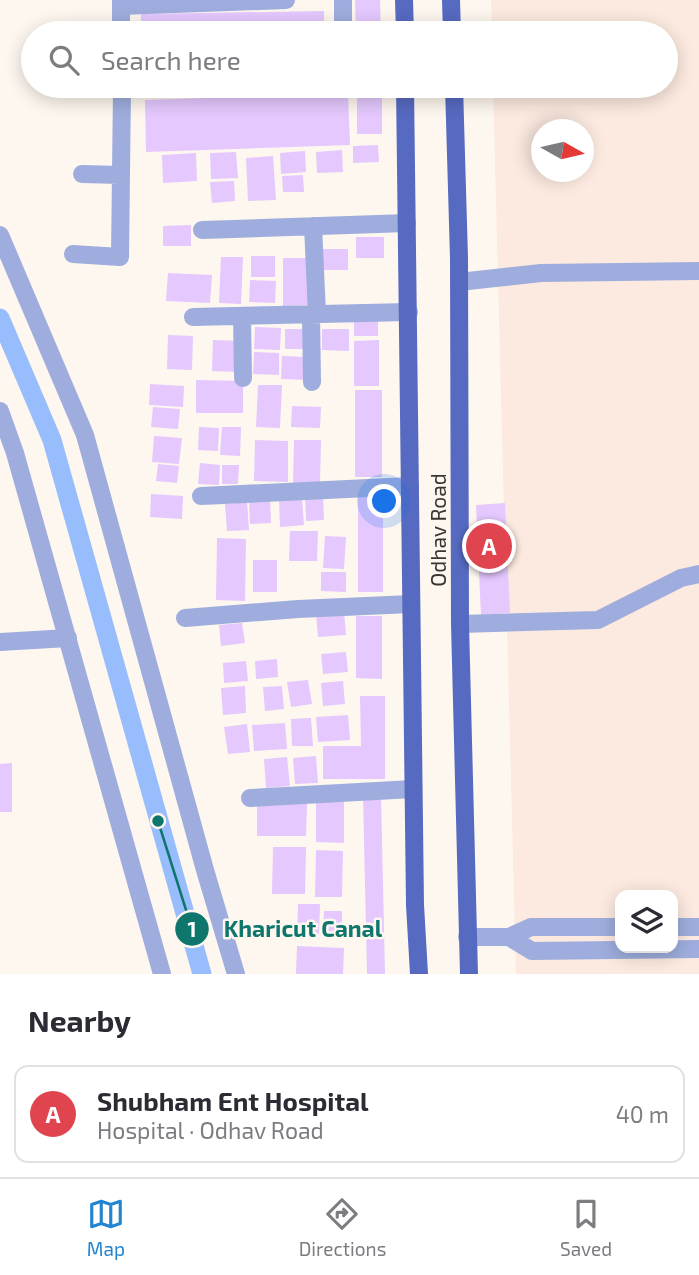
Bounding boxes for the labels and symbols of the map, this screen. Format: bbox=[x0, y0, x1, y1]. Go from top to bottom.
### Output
north arrow bbox=[531, 119, 594, 182]
street label: Odhav Road bbox=[425, 473, 450, 587]
your location bbox=[367, 484, 401, 518]
pin: A bbox=[466, 520, 512, 572]
callout: Kharicut Canal bbox=[175, 907, 396, 951]
text: Kharicut Canal bbox=[224, 914, 383, 942]
text: 1 bbox=[187, 916, 197, 941]

